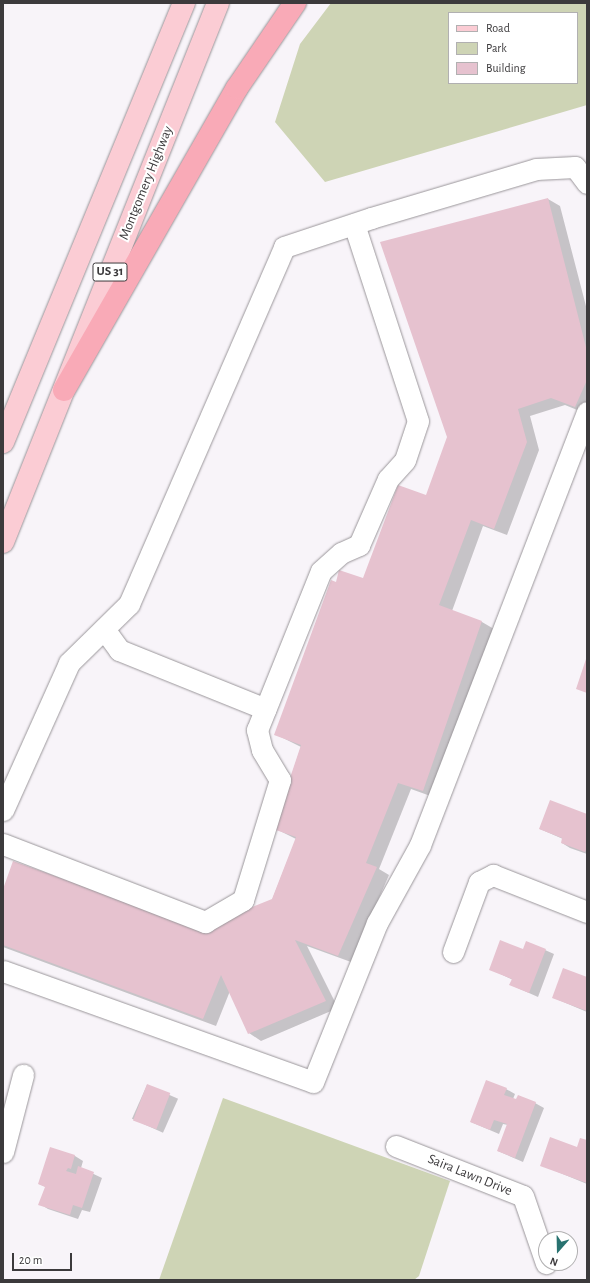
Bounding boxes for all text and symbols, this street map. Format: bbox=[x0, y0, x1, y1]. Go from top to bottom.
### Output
legend bbox=[448, 12, 578, 84]
text: Road bbox=[486, 22, 510, 34]
text: Park bbox=[486, 42, 507, 54]
text: Building bbox=[486, 62, 526, 74]
street label: Montgomery Highway bbox=[115, 124, 177, 242]
road number: US 31 bbox=[92, 261, 128, 283]
street label: Saira Lawn Drive bbox=[425, 1150, 515, 1200]
north arrow bbox=[538, 1231, 578, 1271]
scale bar bbox=[14, 1245, 74, 1271]
text: 20 m bbox=[19, 1254, 42, 1266]
text: N bbox=[549, 1255, 560, 1268]

